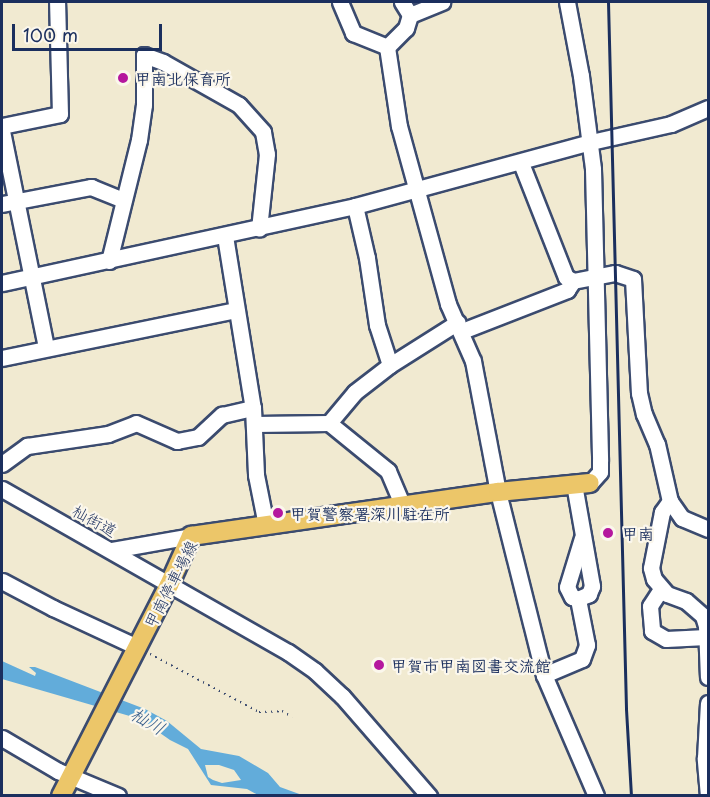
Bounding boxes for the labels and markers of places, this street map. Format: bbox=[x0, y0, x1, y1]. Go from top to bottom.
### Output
place label: 甲南北保育所 bbox=[135, 68, 231, 88]
marker: 甲南北保育所 bbox=[116, 71, 130, 85]
place label: 甲賀警察署深川駐在所 bbox=[290, 503, 450, 523]
marker: 甲賀警察署深川駐在所 bbox=[271, 506, 285, 520]
place label: 甲南 bbox=[622, 523, 654, 543]
marker: 甲南 bbox=[599, 524, 617, 542]
place label: 甲賀市甲南図書交流館 bbox=[391, 655, 551, 675]
marker: 甲賀市甲南図書交流館 bbox=[372, 658, 386, 672]

